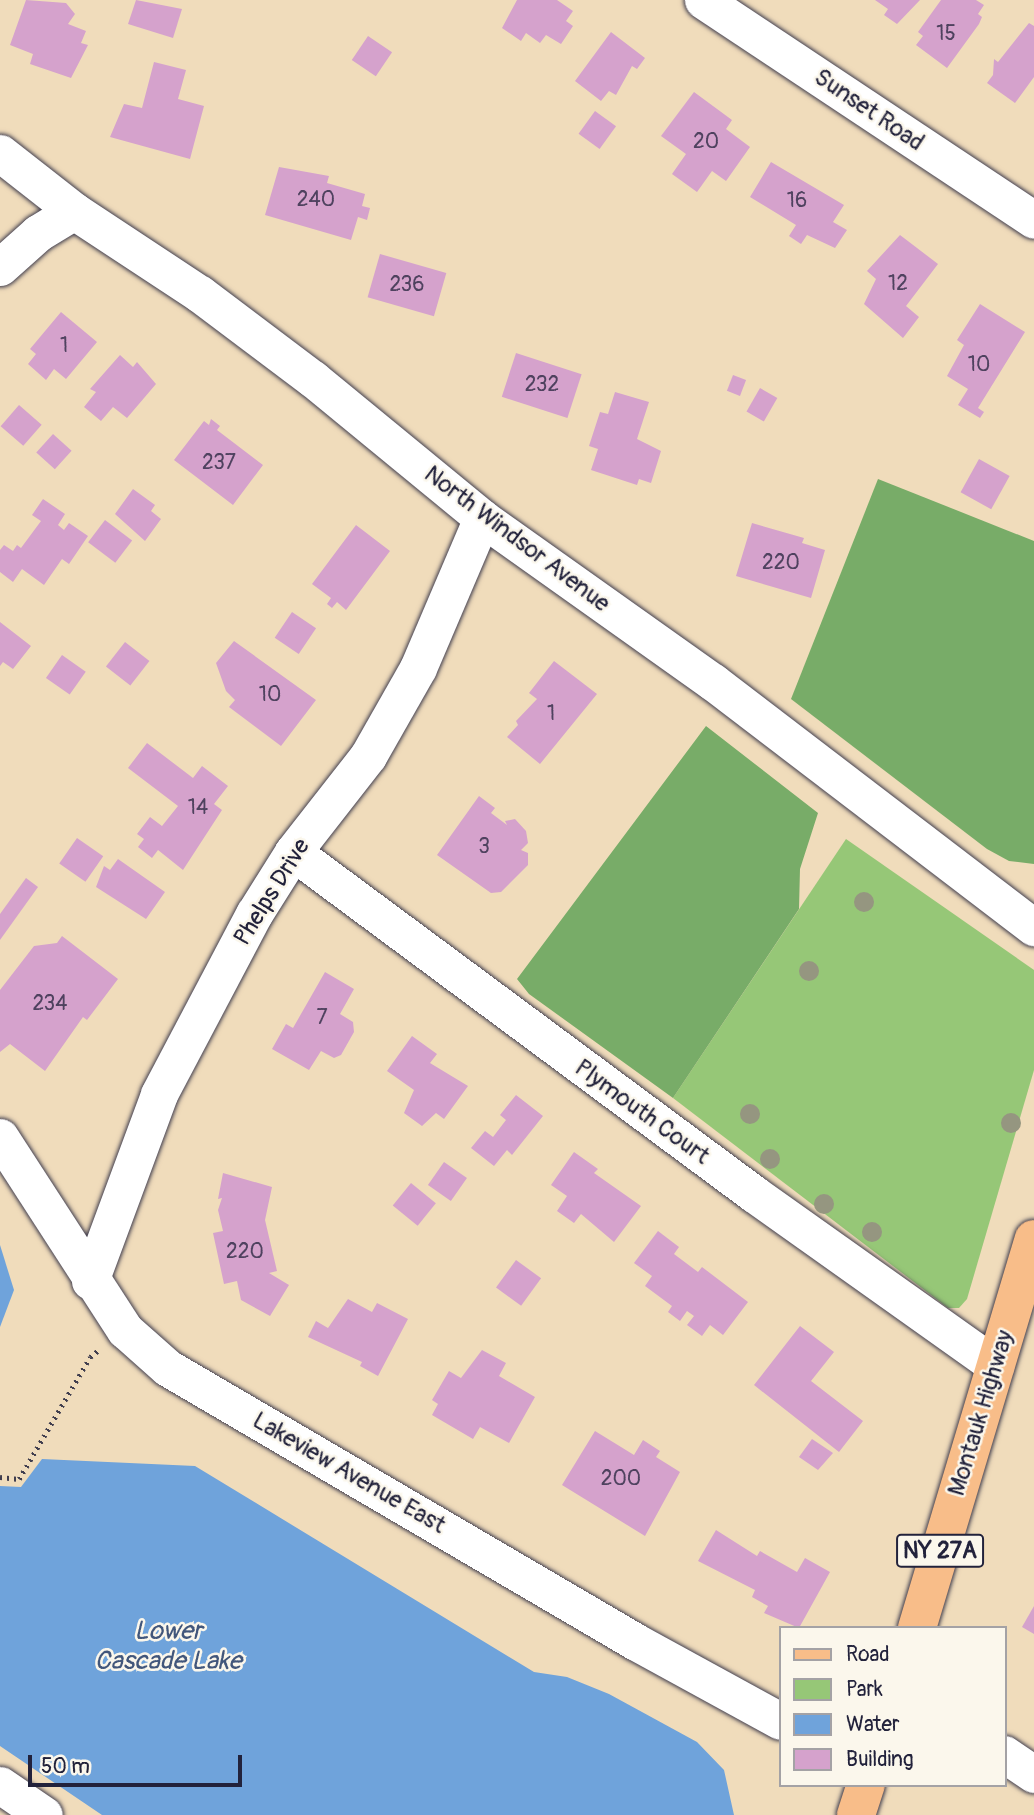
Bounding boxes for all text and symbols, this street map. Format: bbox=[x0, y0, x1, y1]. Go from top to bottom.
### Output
house number: 15 bbox=[936, 21, 956, 47]
street label: Sunset Road bbox=[809, 63, 929, 157]
house number: 20 bbox=[693, 129, 719, 155]
house number: 240 bbox=[297, 187, 335, 213]
house number: 16 bbox=[787, 188, 807, 214]
house number: 12 bbox=[888, 271, 908, 297]
house number: 236 bbox=[389, 272, 425, 298]
house number: 1 bbox=[60, 333, 68, 359]
house number: 10 bbox=[968, 352, 990, 378]
house number: 232 bbox=[525, 372, 559, 398]
house number: 237 bbox=[202, 450, 236, 476]
street label: North Windsor Avenue bbox=[419, 460, 615, 618]
house number: 220 bbox=[762, 550, 800, 576]
house number: 10 bbox=[259, 682, 281, 708]
house number: 1 bbox=[547, 701, 555, 727]
house number: 14 bbox=[188, 795, 208, 821]
street label: Phelps Drive bbox=[228, 833, 316, 951]
house number: 3 bbox=[478, 834, 490, 860]
house number: 234 bbox=[32, 991, 68, 1017]
house number: 7 bbox=[316, 1005, 328, 1031]
street label: Plymouth Court bbox=[569, 1053, 715, 1171]
house number: 220 bbox=[226, 1239, 264, 1265]
street label: Montauk Highway bbox=[942, 1327, 1020, 1499]
street label: Lakeview Avenue East bbox=[247, 1406, 451, 1540]
house number: 200 bbox=[601, 1466, 641, 1492]
road number: NY 27A bbox=[894, 1532, 986, 1570]
water label: Lower Cascade Lake bbox=[95, 1616, 241, 1678]
legend bbox=[778, 1626, 1006, 1787]
text: Road bbox=[846, 1641, 890, 1668]
text: Park bbox=[846, 1676, 883, 1703]
text: Water bbox=[846, 1711, 899, 1738]
scale bar bbox=[32, 1742, 245, 1786]
text: Building bbox=[846, 1746, 913, 1773]
text: 50 m bbox=[41, 1753, 90, 1780]

